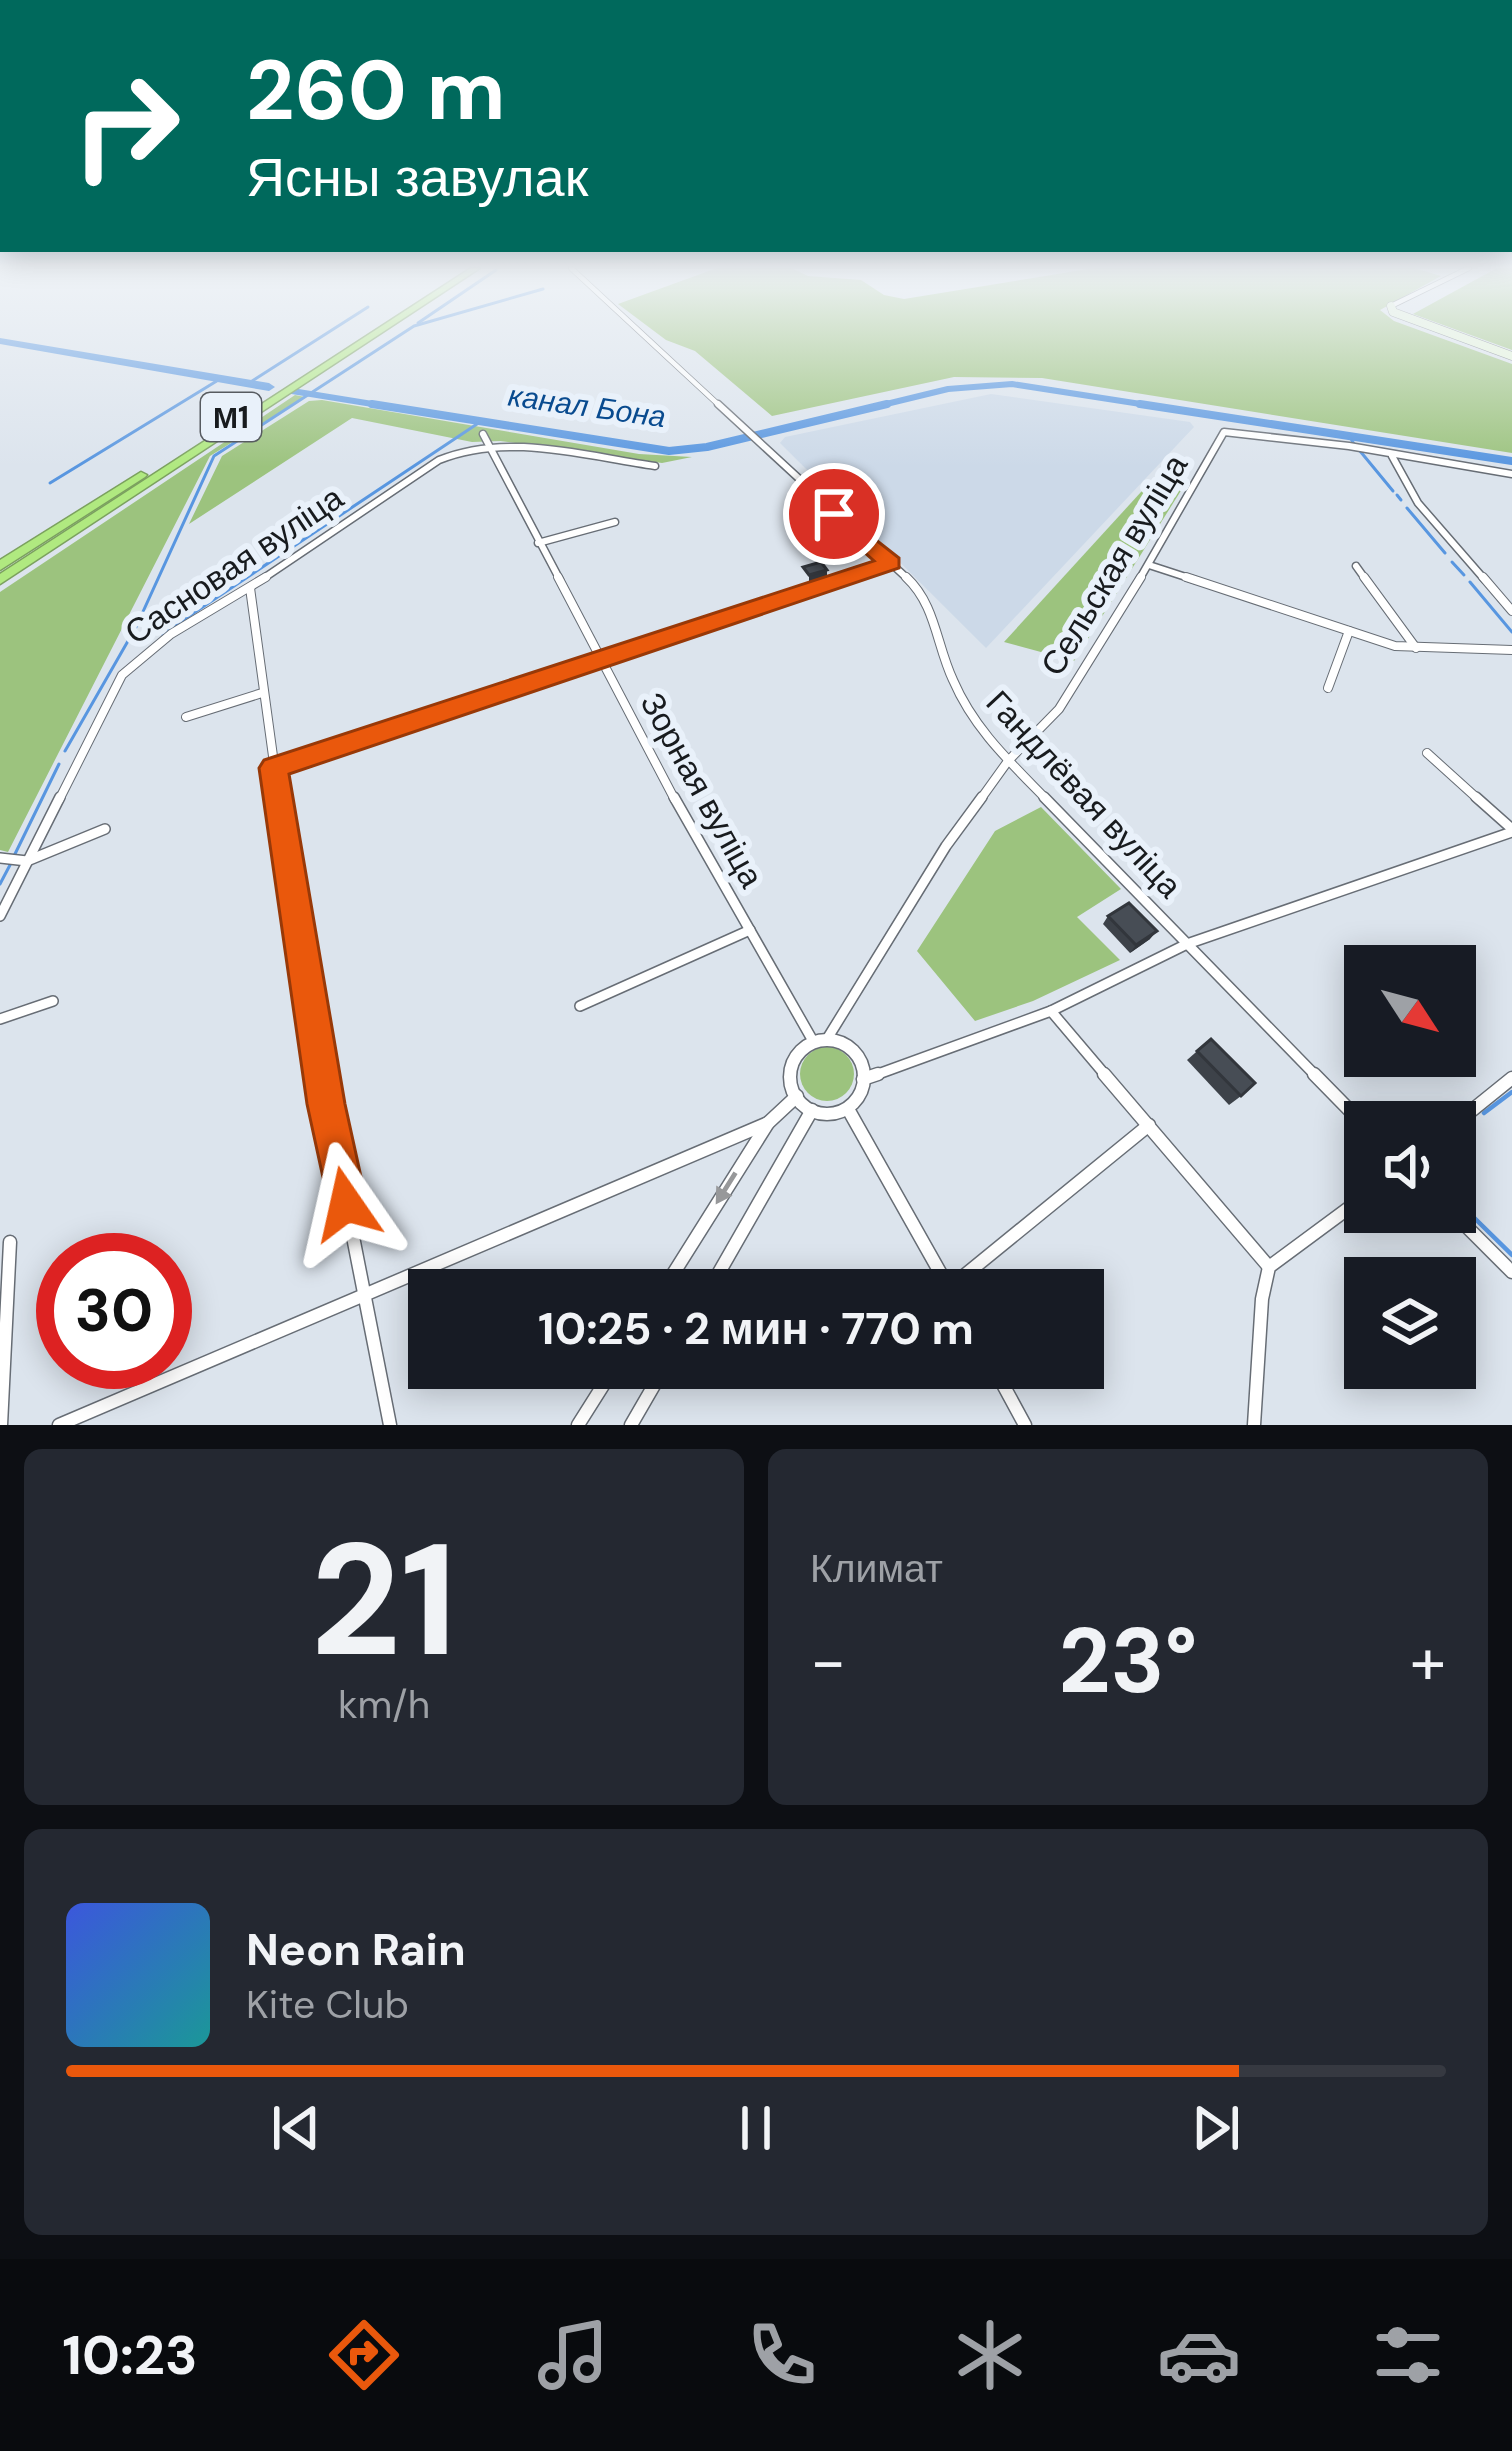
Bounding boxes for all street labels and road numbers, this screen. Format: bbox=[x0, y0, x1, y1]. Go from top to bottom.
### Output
road number: М1 bbox=[201, 393, 261, 441]
street label: Сельская вуліца bbox=[1031, 446, 1197, 683]
street label: Сасновая вуліца bbox=[117, 476, 352, 654]
street label: Гандлёвая вуліца bbox=[977, 681, 1192, 907]
street label: Зорная вуліца bbox=[631, 685, 774, 896]

